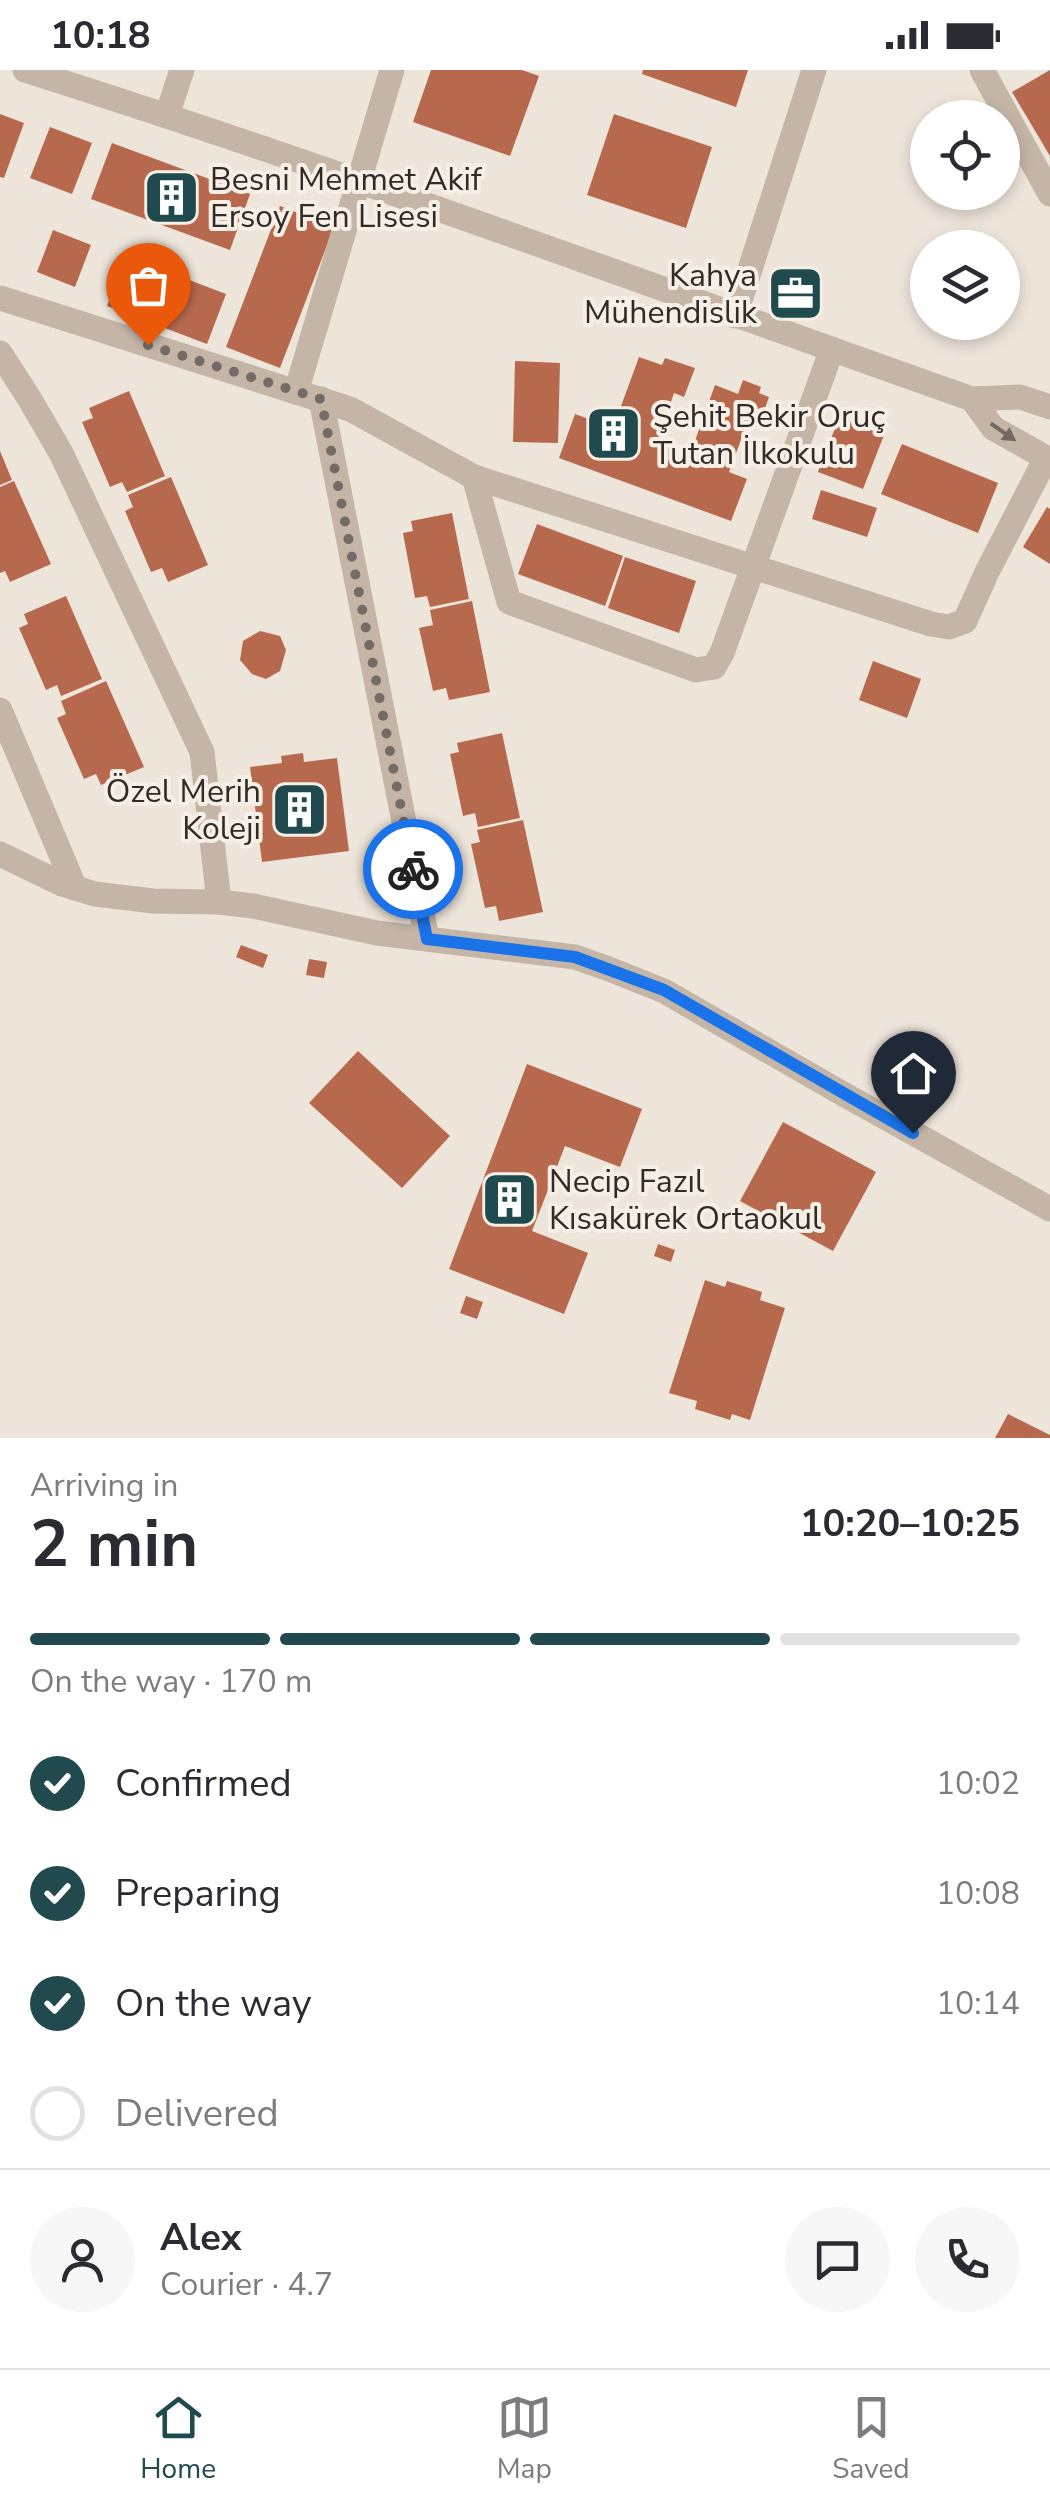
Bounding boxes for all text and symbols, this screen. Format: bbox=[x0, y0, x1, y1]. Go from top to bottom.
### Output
text: 10:18 bbox=[50, 10, 151, 61]
map controls bbox=[910, 100, 1020, 340]
button: locate bbox=[910, 100, 1020, 210]
place label: Besni Mehmet Akif Ersoy Fen Lisesi bbox=[210, 158, 483, 238]
building icon: Besni Mehmet Akif Ersoy Fen Lisesi bbox=[141, 167, 201, 227]
button: layers bbox=[910, 230, 1020, 340]
pin bbox=[106, 243, 191, 346]
place label: Kahya Mühendislik bbox=[584, 254, 758, 334]
icon: bag bbox=[121, 258, 176, 313]
office icon: Kahya Mühendislik bbox=[766, 263, 826, 323]
place label: Şehit Bekir Oruç Tutan İlkokulu bbox=[653, 395, 885, 475]
building icon: Şehit Bekir Oruç Tutan İlkokulu bbox=[584, 404, 644, 464]
one-way arrow bbox=[989, 421, 1016, 441]
place label: Özel Merih Koleji bbox=[106, 770, 261, 850]
building icon: Özel Merih Koleji bbox=[270, 779, 330, 839]
courier bbox=[363, 819, 463, 919]
icon: bike bbox=[386, 842, 441, 897]
pin bbox=[871, 1031, 956, 1134]
icon: home bbox=[886, 1046, 941, 1101]
place label: Necip Fazıl Kısakürek Ortaokul bbox=[549, 1160, 822, 1240]
building icon: Necip Fazıl Kısakürek Ortaokul bbox=[480, 1169, 540, 1229]
text: Arriving in bbox=[30, 1464, 178, 1507]
text: 10:20–10:25 bbox=[800, 1498, 1020, 1549]
text: 2 min bbox=[30, 1500, 198, 1589]
text: On the way · 170 m bbox=[30, 1660, 312, 1703]
icon: check bbox=[30, 1756, 85, 1811]
text: Confirmed bbox=[115, 1758, 292, 1809]
text: 10:02 bbox=[936, 1762, 1020, 1805]
icon: check bbox=[30, 1866, 85, 1921]
text: Preparing bbox=[115, 1868, 281, 1919]
text: 10:08 bbox=[936, 1872, 1020, 1915]
icon: check bbox=[30, 1976, 85, 2031]
text: On the way bbox=[115, 1978, 311, 2029]
text: 10:14 bbox=[936, 1982, 1020, 2025]
text: Delivered bbox=[115, 2088, 279, 2139]
button: person bbox=[30, 2207, 135, 2312]
button: chat bbox=[785, 2207, 890, 2312]
button: phone bbox=[915, 2207, 1020, 2312]
text: Alex bbox=[160, 2212, 241, 2263]
text: Courier · 4.7 bbox=[160, 2263, 333, 2306]
tab: Home bbox=[140, 2390, 216, 2488]
tab: Map bbox=[497, 2390, 552, 2488]
tab: Saved bbox=[832, 2390, 910, 2488]

